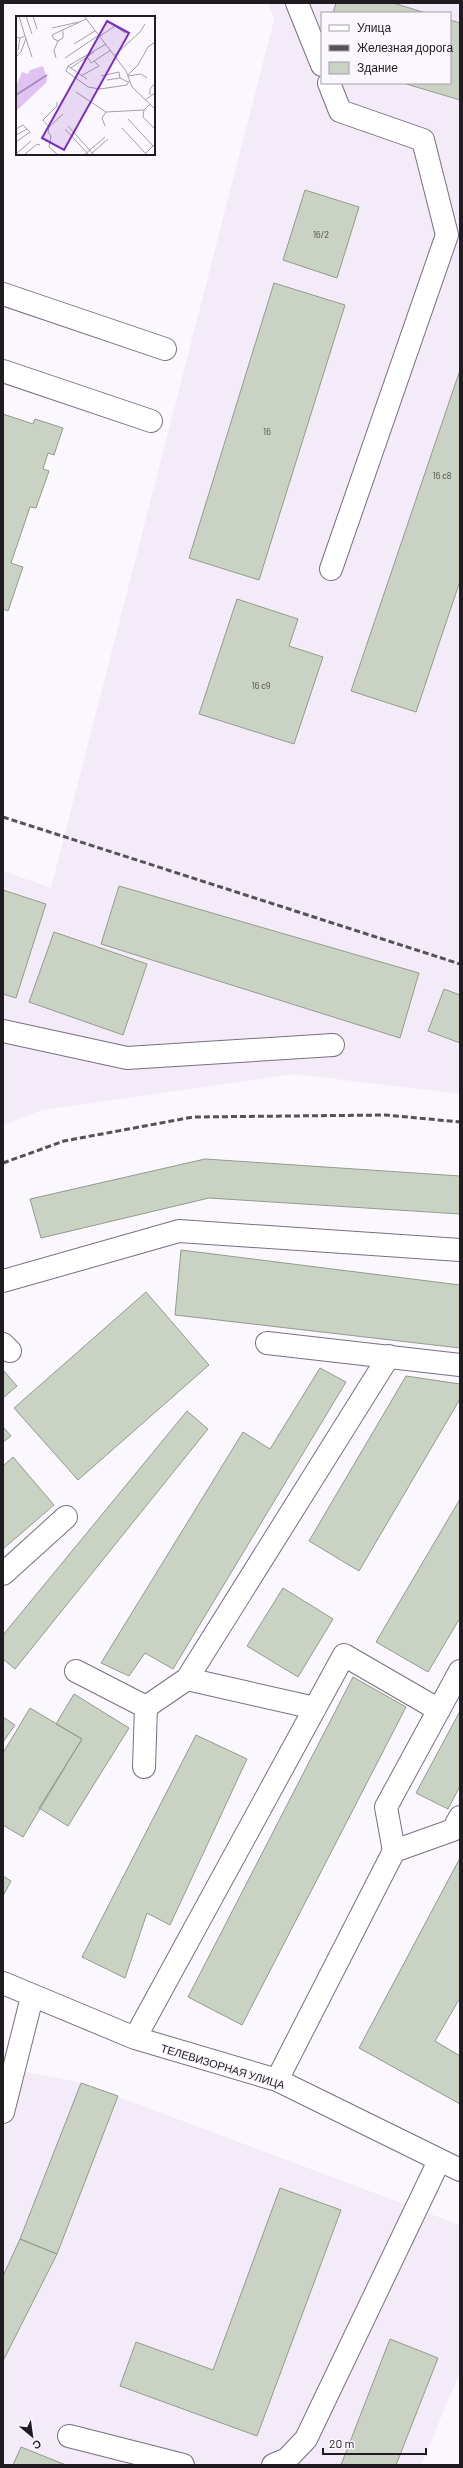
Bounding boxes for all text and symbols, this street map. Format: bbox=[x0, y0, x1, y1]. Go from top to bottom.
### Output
legend bbox=[321, 12, 451, 84]
inset map bbox=[16, 16, 155, 155]
text: Улица bbox=[357, 20, 391, 35]
text: Железная дорога bbox=[357, 40, 453, 55]
text: Здание bbox=[357, 60, 398, 75]
house number: 16/2 bbox=[313, 229, 329, 240]
house number: 16 bbox=[263, 426, 271, 437]
house number: 16 с8 bbox=[433, 470, 452, 481]
house number: 16 с9 bbox=[252, 680, 271, 691]
street label: ТЕЛЕВИЗОРНАЯ УЛИЦА bbox=[159, 2041, 287, 2091]
north arrow bbox=[12, 2416, 52, 2456]
scale bar bbox=[323, 2430, 426, 2456]
text: 20 m bbox=[329, 2436, 355, 2450]
text: С bbox=[30, 2438, 44, 2453]

